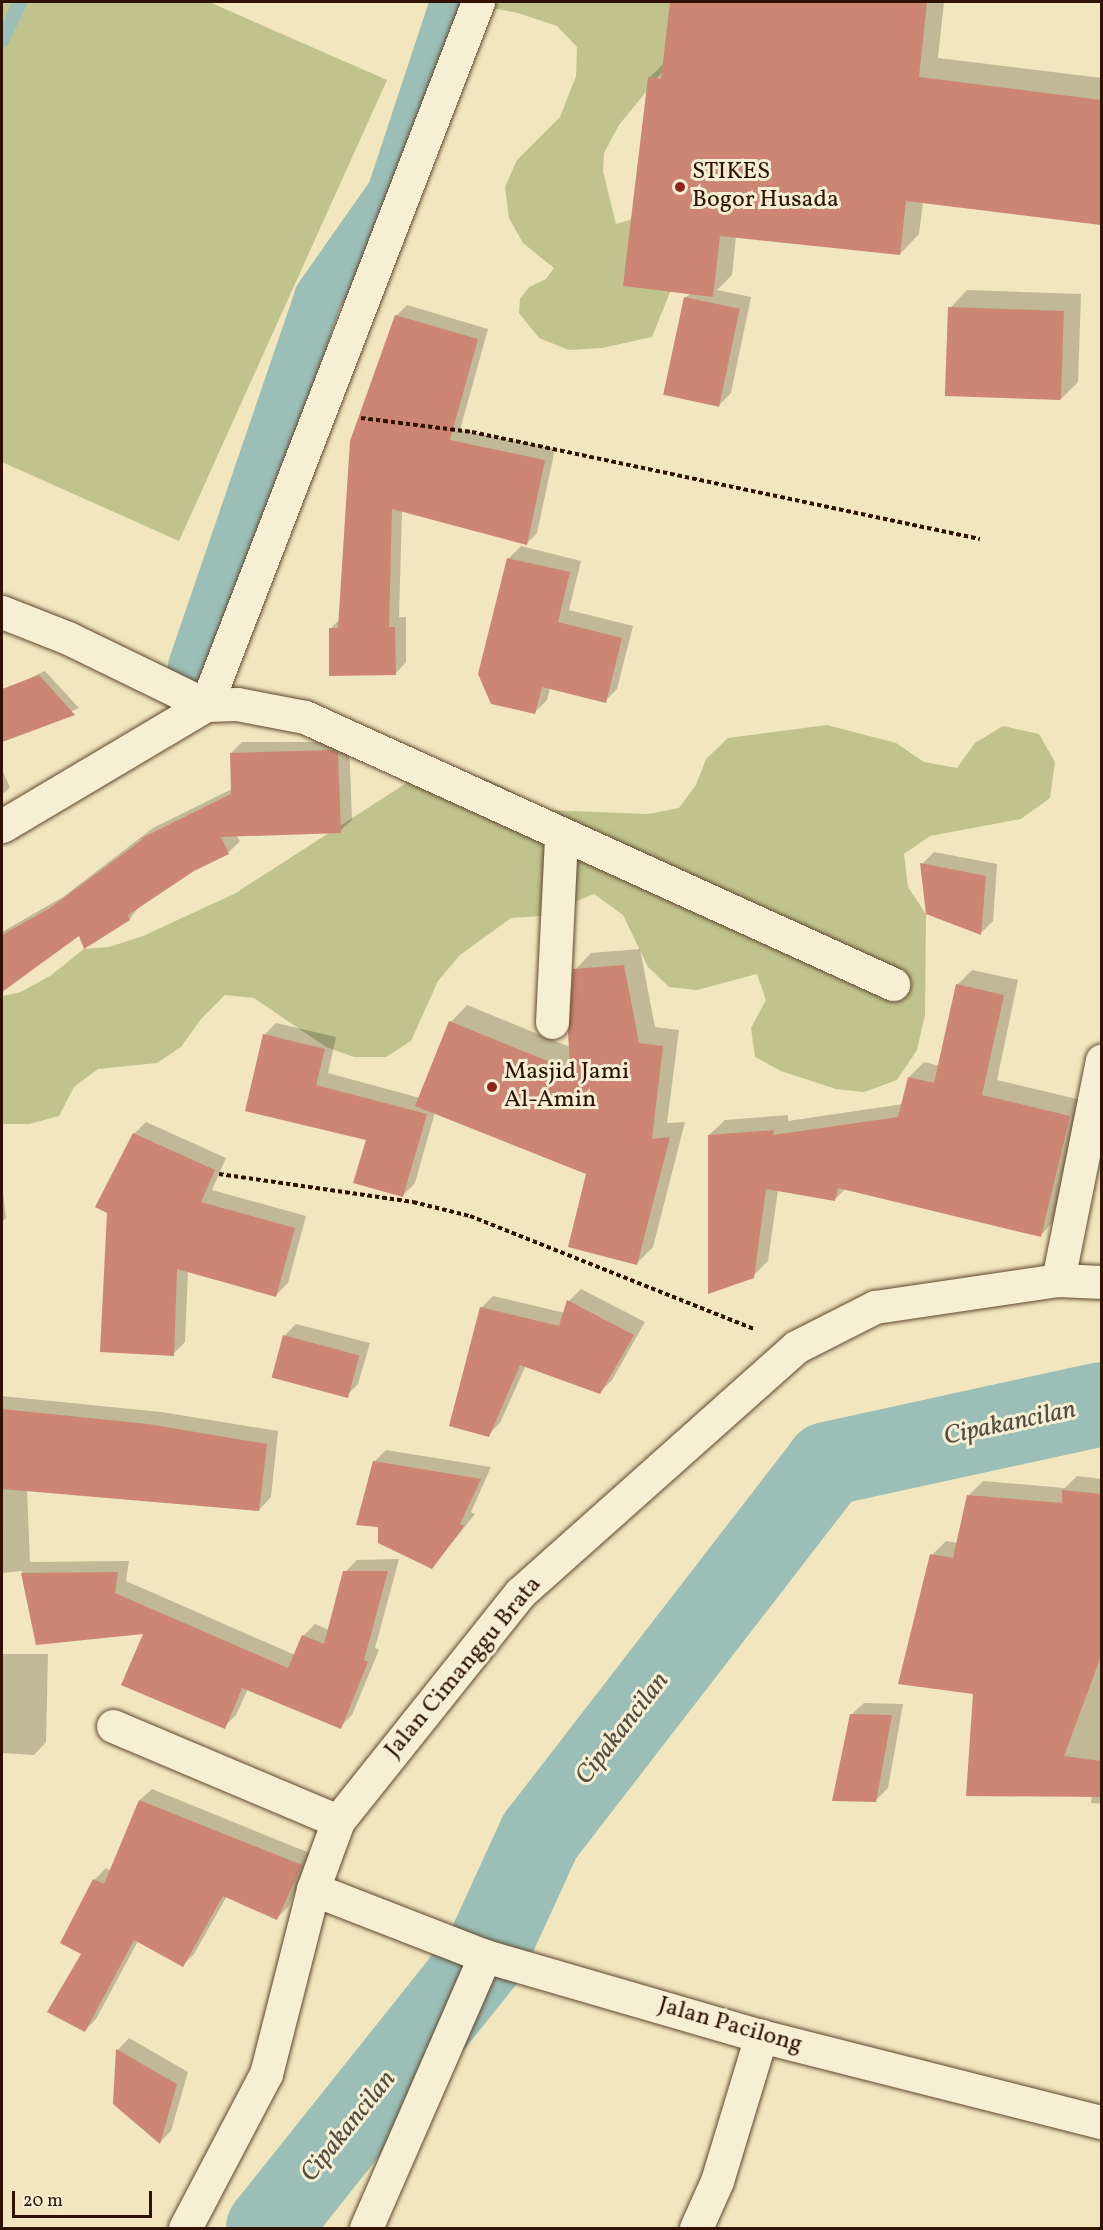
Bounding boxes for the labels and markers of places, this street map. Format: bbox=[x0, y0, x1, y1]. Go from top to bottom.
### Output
place label: STIKES Bogor Husada bbox=[692, 159, 839, 215]
marker: STIKES Bogor Husada bbox=[673, 180, 687, 194]
place label: Masjid Jami Al-Amin bbox=[504, 1059, 629, 1115]
marker: Masjid Jami Al-Amin bbox=[485, 1080, 499, 1094]

